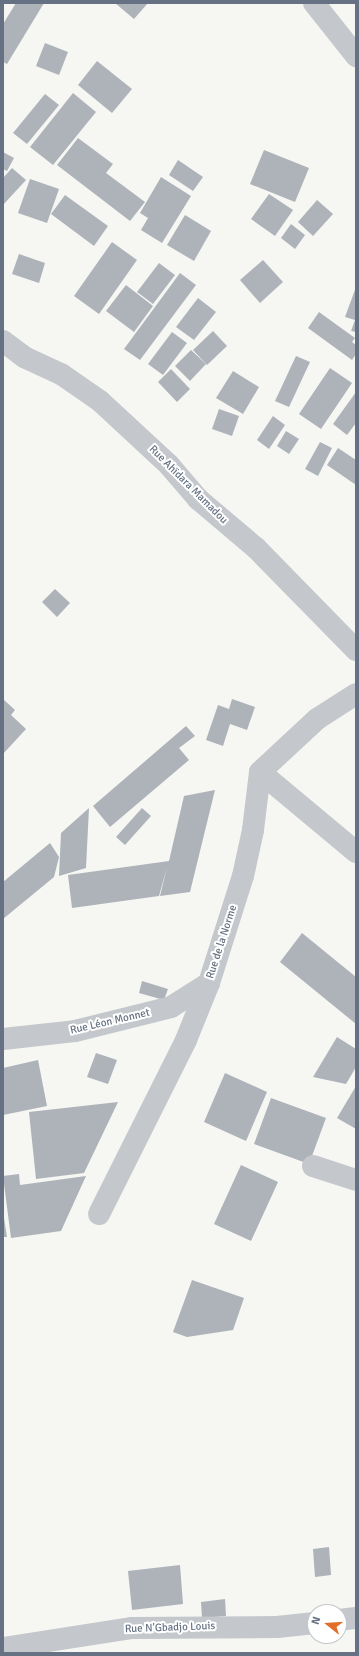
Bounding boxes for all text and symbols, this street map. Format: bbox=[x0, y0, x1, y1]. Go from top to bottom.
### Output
street label: Rue Ahïdara Mamadou bbox=[146, 443, 230, 527]
street label: Rue de la Norme bbox=[204, 903, 240, 981]
street label: Rue Léon Monnet bbox=[69, 1006, 151, 1038]
north arrow bbox=[307, 1604, 347, 1644]
text: N bbox=[309, 1615, 323, 1626]
street label: Rue N'Gbadjo Louis bbox=[125, 1620, 215, 1636]

